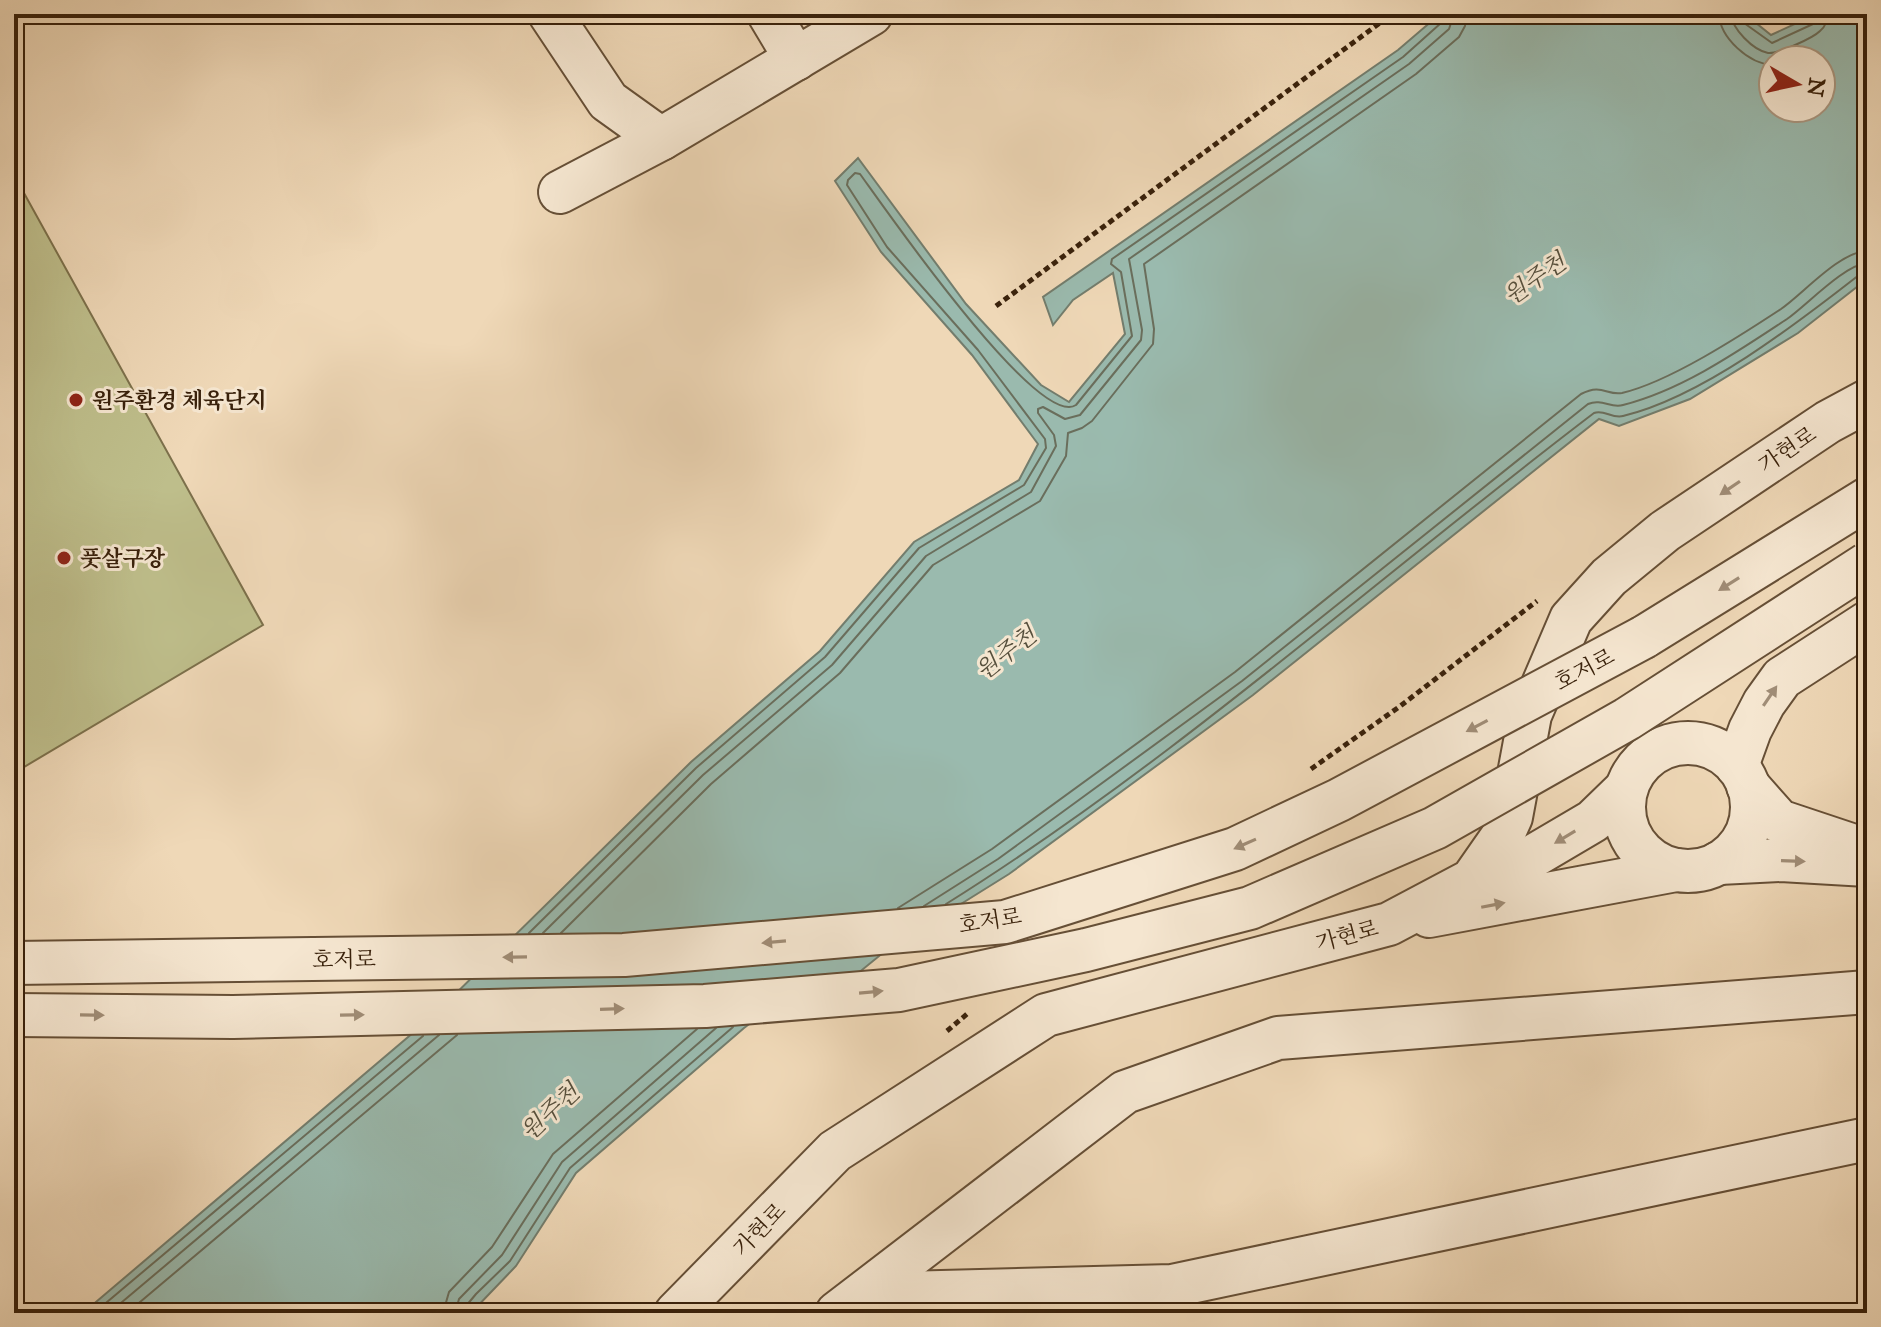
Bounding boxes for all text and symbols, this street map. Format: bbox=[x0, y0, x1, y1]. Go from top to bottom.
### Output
north arrow bbox=[1757, 44, 1837, 124]
text: N bbox=[1801, 76, 1831, 99]
water label: 원주천 bbox=[1498, 246, 1574, 311]
place label: 원주환경 체육단지 bbox=[92, 387, 267, 414]
marker: 원주환경 체육단지 bbox=[67, 391, 85, 409]
street label: 가현로 bbox=[1753, 420, 1821, 478]
one-way arrow bbox=[1720, 480, 1741, 495]
place label: 풋살구장 bbox=[80, 545, 166, 572]
marker: 풋살구장 bbox=[55, 549, 73, 567]
one-way arrow bbox=[1718, 577, 1740, 591]
water label: 원주천 bbox=[969, 619, 1044, 686]
street label: 호저로 bbox=[1550, 643, 1619, 696]
one-way arrow bbox=[1762, 685, 1777, 706]
one-way arrow bbox=[1465, 720, 1488, 733]
one-way arrow bbox=[1554, 830, 1576, 844]
one-way arrow bbox=[1233, 837, 1257, 851]
one-way arrow bbox=[1781, 854, 1806, 867]
one-way arrow bbox=[1481, 898, 1506, 910]
street label: 호저로 bbox=[956, 902, 1024, 939]
street label: 가현로 bbox=[1313, 914, 1381, 957]
one-way arrow bbox=[761, 936, 786, 949]
street label: 호저로 bbox=[312, 945, 376, 974]
one-way arrow bbox=[502, 951, 527, 963]
one-way arrow bbox=[859, 985, 884, 998]
one-way arrow bbox=[600, 1003, 625, 1016]
one-way arrow bbox=[80, 1009, 105, 1022]
one-way arrow bbox=[340, 1009, 365, 1021]
water label: 원주천 bbox=[514, 1076, 587, 1147]
street label: 가현로 bbox=[728, 1197, 791, 1262]

